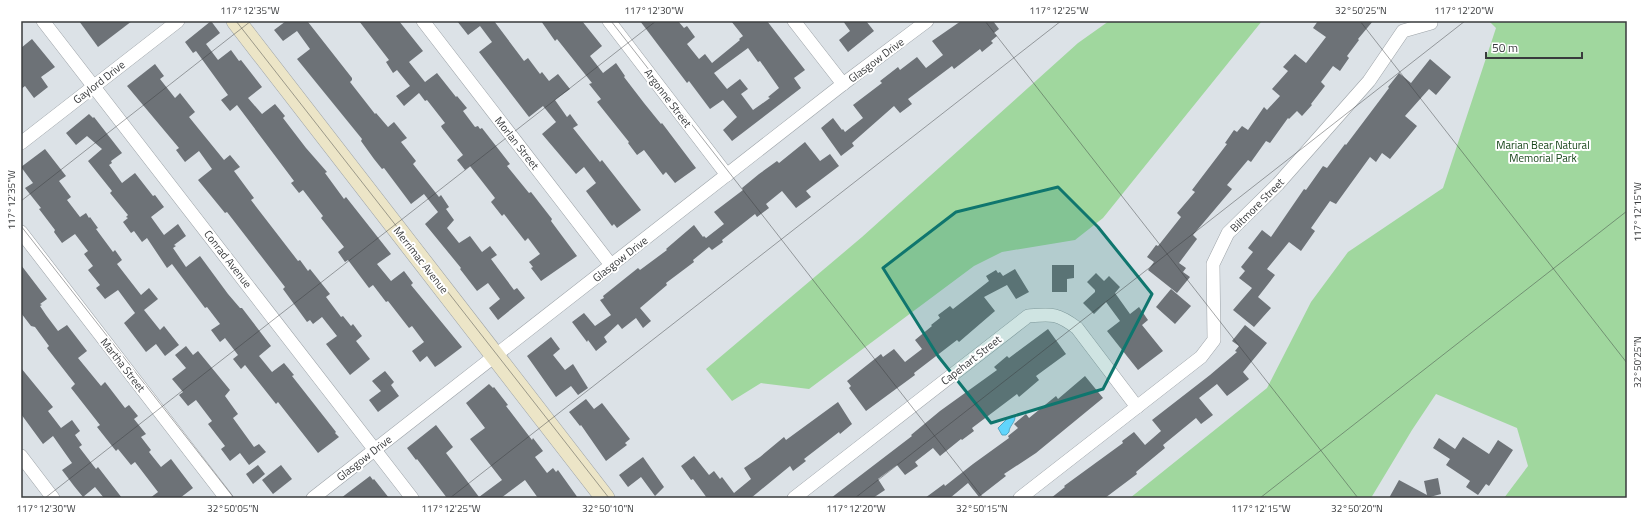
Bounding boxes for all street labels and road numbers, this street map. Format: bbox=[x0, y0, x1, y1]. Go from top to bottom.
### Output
street label: Glasgow Drive bbox=[845, 33, 908, 86]
street label: Gaylord Drive bbox=[70, 56, 129, 107]
street label: Argonne Street bbox=[641, 65, 696, 131]
street label: Morlan Street bbox=[491, 113, 543, 173]
street label: Biltmore Street bbox=[1226, 174, 1288, 236]
street label: Merrimac Avenue bbox=[390, 223, 453, 297]
street label: Conrad Avenue bbox=[200, 227, 256, 292]
street label: Glasgow Drive bbox=[589, 232, 651, 286]
street label: Capehart Street bbox=[937, 331, 1005, 389]
street label: Martha Street bbox=[97, 335, 149, 395]
street label: Glasgow Drive bbox=[333, 431, 395, 485]

